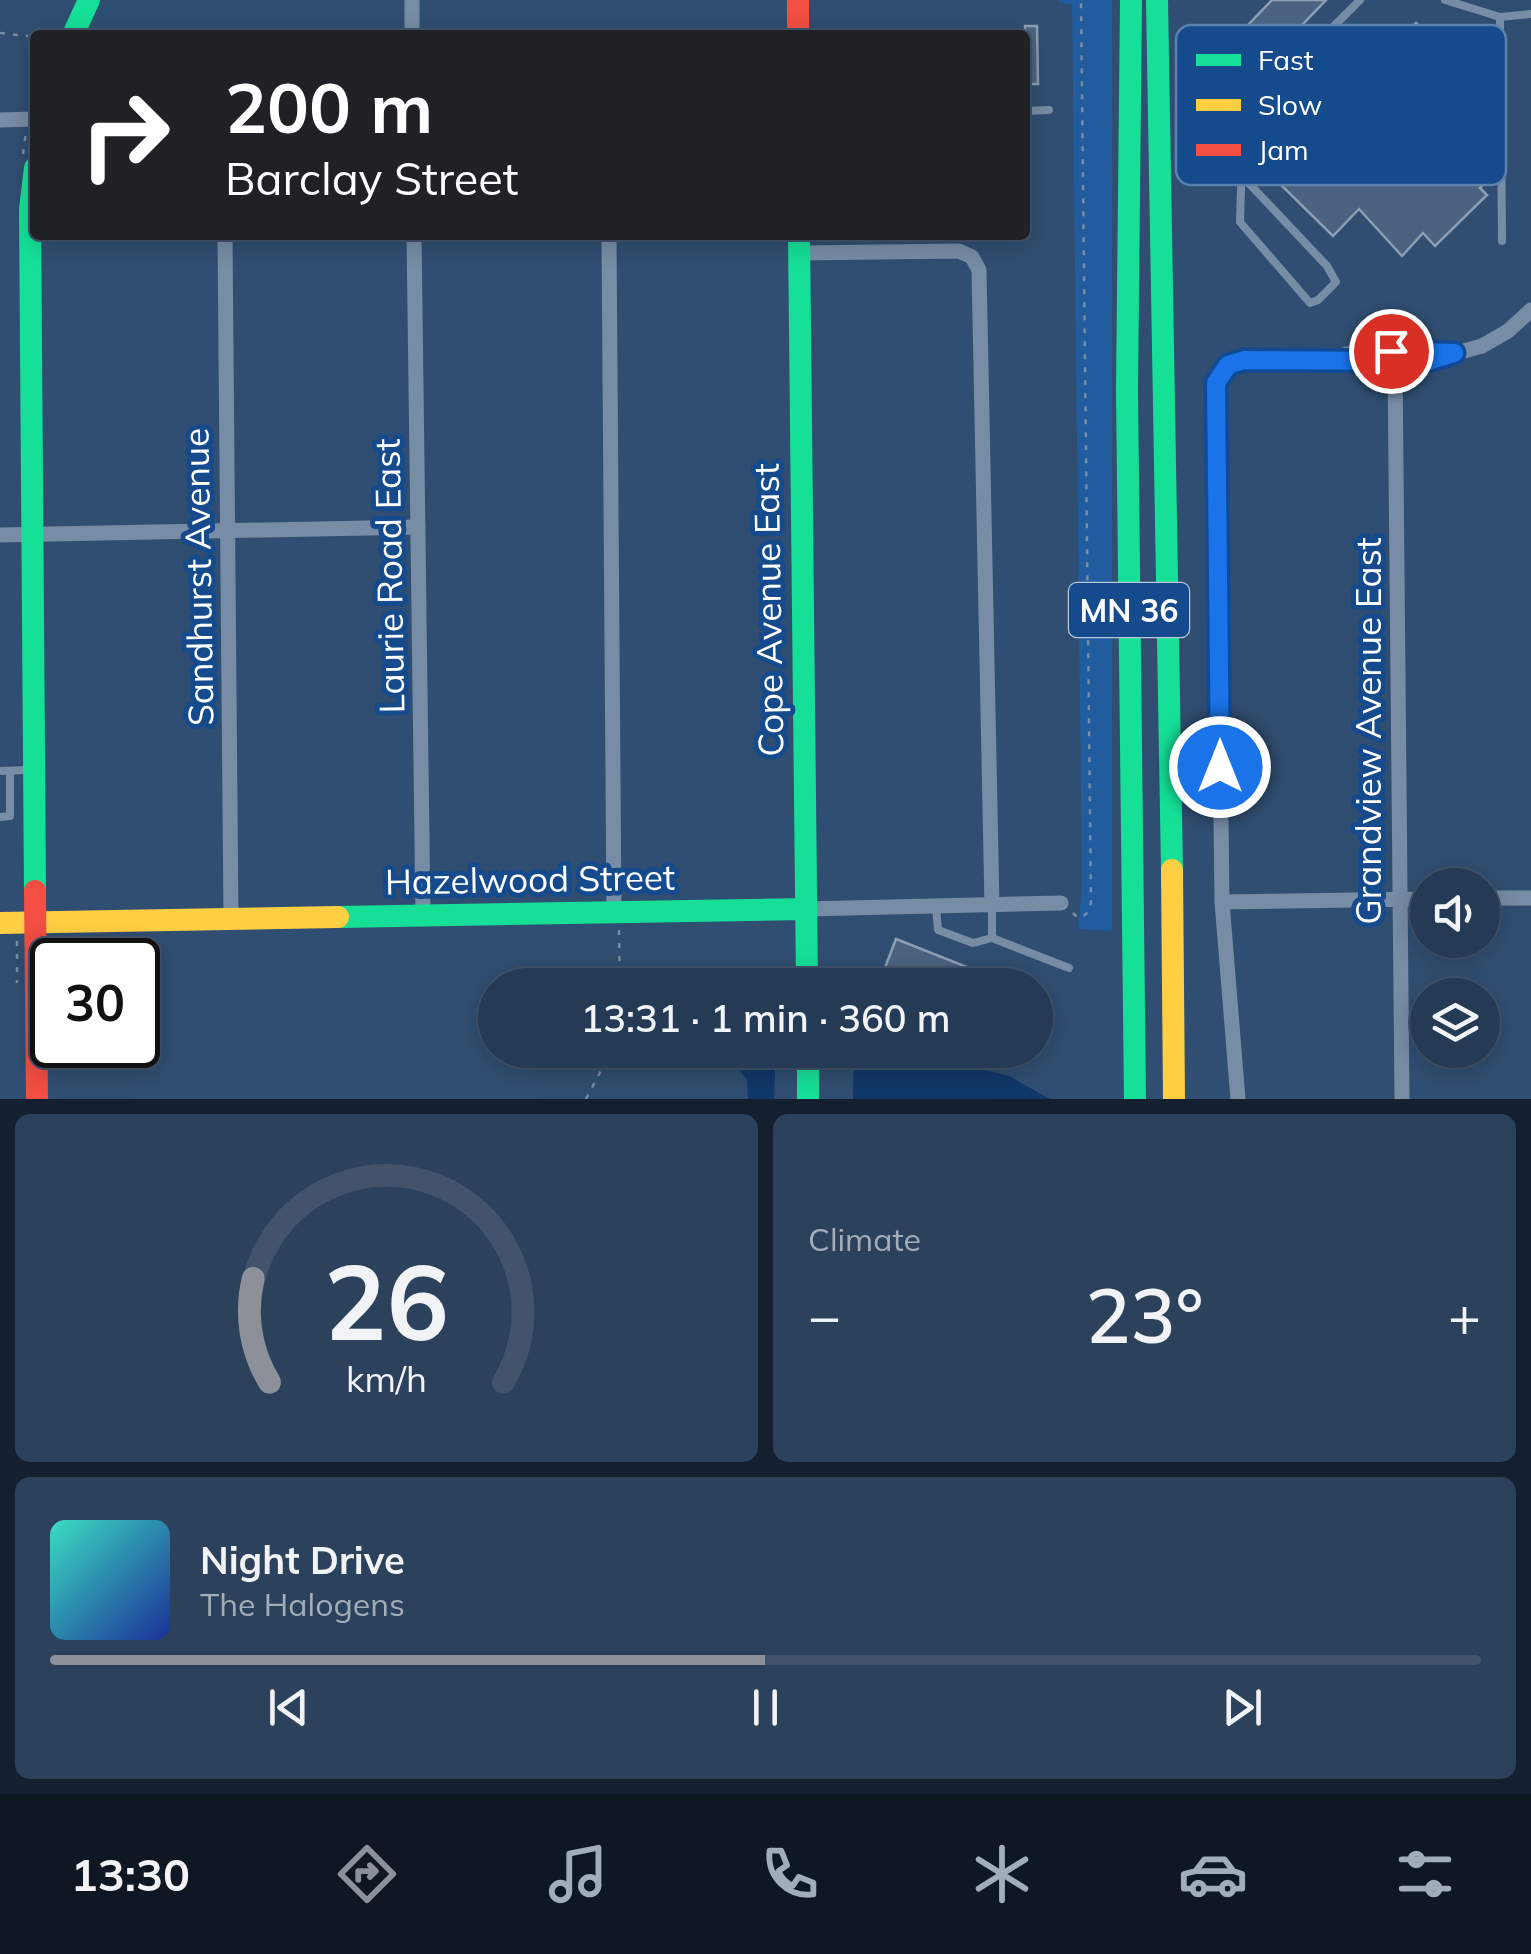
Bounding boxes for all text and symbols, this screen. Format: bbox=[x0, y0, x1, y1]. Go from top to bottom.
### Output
legend bbox=[1176, 25, 1506, 185]
text: Fast bbox=[1258, 42, 1314, 77]
text: 200 m bbox=[225, 63, 433, 151]
icon: right bbox=[60, 70, 190, 200]
text: Slow bbox=[1258, 87, 1322, 122]
text: Jam bbox=[1258, 132, 1309, 167]
text: Barclay Street bbox=[225, 150, 519, 206]
pin bbox=[1349, 309, 1434, 394]
icon: arrive bbox=[1364, 324, 1419, 379]
street label: Sandhurst Avenue bbox=[173, 428, 223, 726]
street label: Laurie Road East bbox=[365, 438, 413, 714]
street label: Cope Avenue East bbox=[743, 463, 793, 757]
street label: Grandview Avenue East bbox=[1346, 537, 1390, 925]
road number: MN 36 bbox=[1069, 583, 1189, 637]
position arrow bbox=[1168, 715, 1272, 819]
street label: Hazelwood Street bbox=[385, 854, 675, 904]
map controls bbox=[1410, 868, 1500, 1068]
button: sound bbox=[1410, 868, 1500, 958]
speed limit sign: 30 bbox=[30, 938, 160, 1068]
button: layers bbox=[1410, 978, 1500, 1068]
text: 13:31 · 1 min · 360 m bbox=[580, 994, 951, 1042]
text: Climate bbox=[808, 1219, 921, 1259]
text: 26 bbox=[324, 1235, 449, 1366]
text: 23° bbox=[1085, 1268, 1204, 1362]
text: − bbox=[808, 1281, 841, 1350]
text: + bbox=[1448, 1281, 1481, 1350]
text: km/h bbox=[346, 1356, 427, 1401]
text: Night Drive bbox=[200, 1536, 405, 1584]
text: The Halogens bbox=[200, 1584, 405, 1624]
icon: previous bbox=[261, 1680, 316, 1735]
icon: pause bbox=[738, 1680, 793, 1735]
icon: next bbox=[1215, 1680, 1270, 1735]
icon: directions bbox=[332, 1839, 402, 1909]
icon: music bbox=[543, 1839, 613, 1909]
icon: phone bbox=[755, 1839, 825, 1909]
icon: climate bbox=[967, 1839, 1037, 1909]
icon: car bbox=[1178, 1839, 1248, 1909]
icon: filters bbox=[1390, 1839, 1460, 1909]
text: 13:30 bbox=[71, 1846, 190, 1902]

